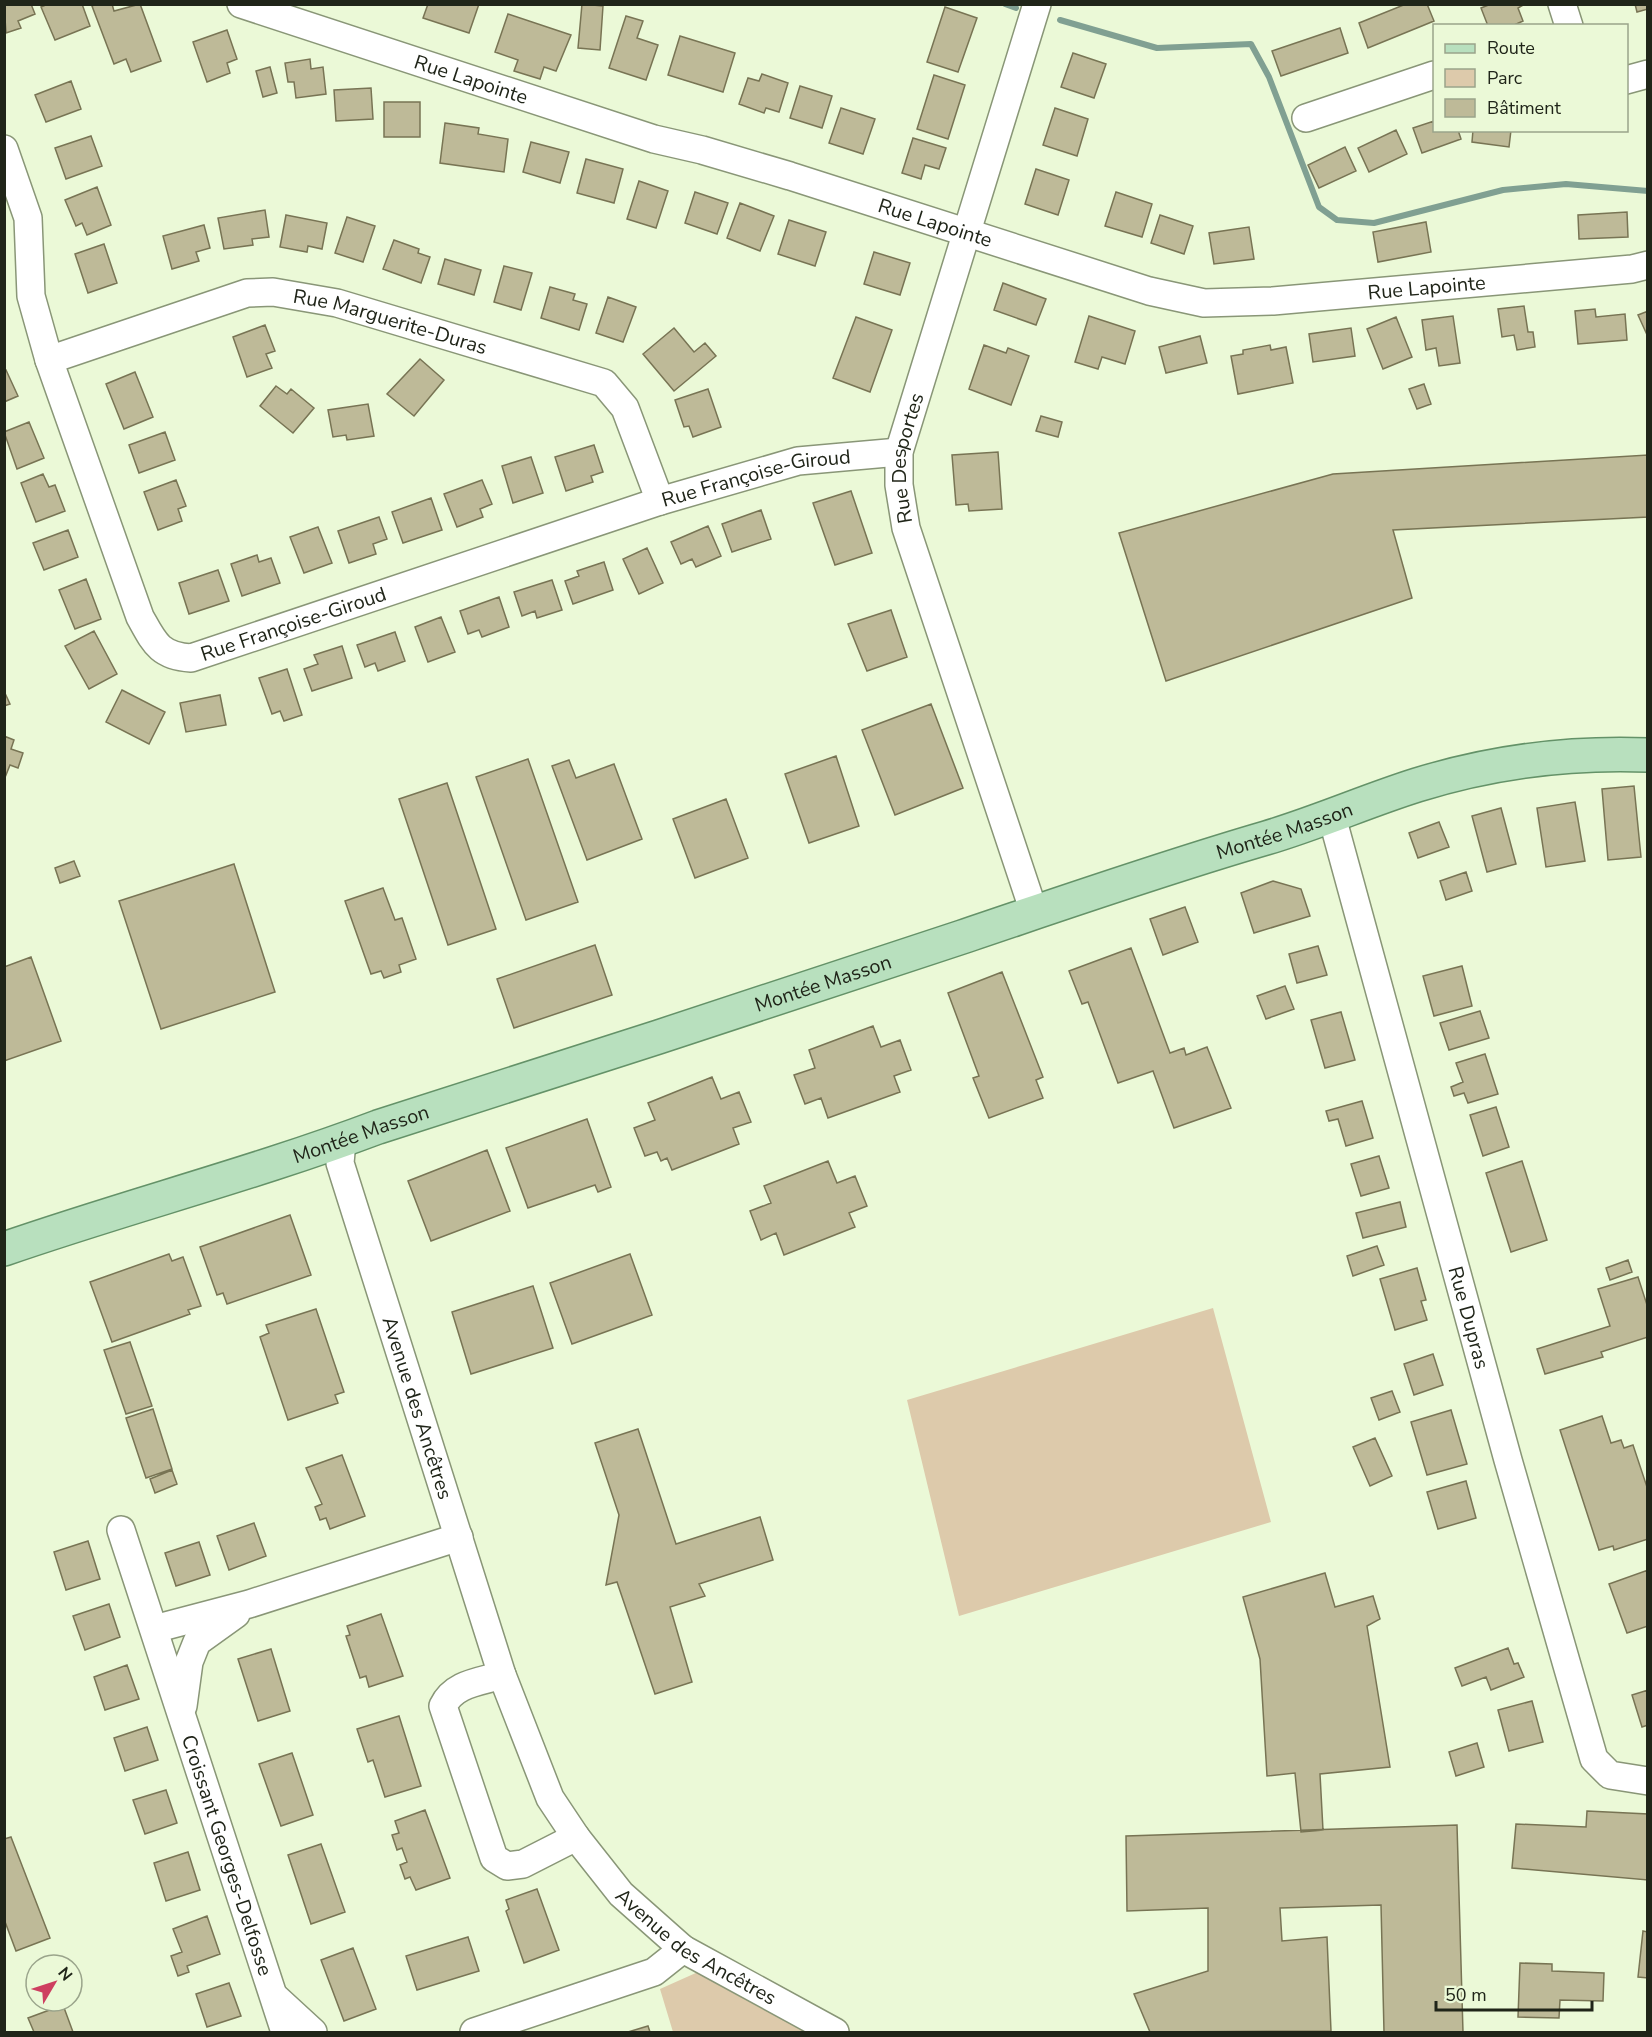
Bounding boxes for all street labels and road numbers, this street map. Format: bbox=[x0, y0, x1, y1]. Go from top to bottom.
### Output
street label: Rue Lapointe bbox=[411, 48, 531, 110]
street label: Rue Lapointe bbox=[875, 192, 996, 253]
street label: Rue Lapointe bbox=[1366, 269, 1487, 306]
street label: Rue Marguerite-Duras bbox=[291, 282, 490, 361]
street label: Rue Desportes bbox=[885, 389, 930, 526]
street label: Rue Françoise-Giroud bbox=[658, 443, 852, 513]
street label: Rue Françoise-Giroud bbox=[197, 580, 390, 667]
street label: Montée Masson bbox=[1213, 795, 1357, 866]
street label: Montée Masson bbox=[751, 948, 895, 1018]
street label: Montée Masson bbox=[289, 1098, 432, 1170]
street label: Rue Dupras bbox=[1442, 1263, 1496, 1372]
street label: Avenue des Ancêtres bbox=[376, 1313, 459, 1503]
street label: Croissant Georges-Delfosse bbox=[175, 1731, 279, 1979]
street label: Avenue des Ancêtres bbox=[610, 1882, 781, 2011]

